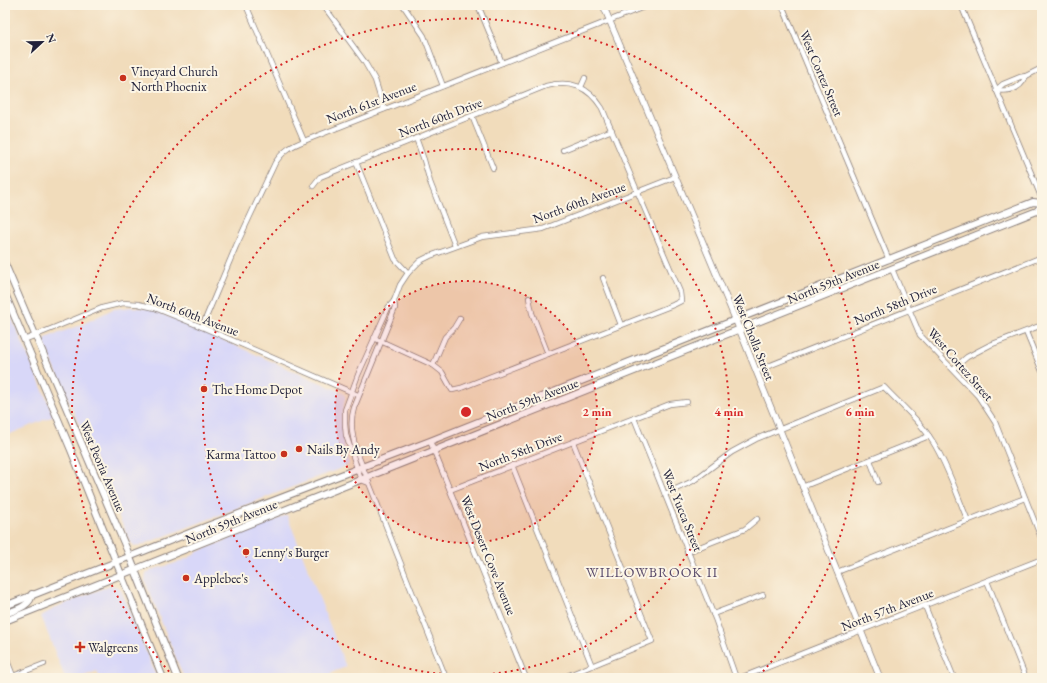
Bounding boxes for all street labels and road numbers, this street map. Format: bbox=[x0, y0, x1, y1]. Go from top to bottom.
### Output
street label: West Cortez Street bbox=[796, 28, 847, 119]
street label: North 61st Avenue bbox=[324, 77, 419, 127]
street label: North 60th Drive bbox=[396, 94, 484, 141]
street label: North 60th Avenue bbox=[530, 178, 628, 227]
street label: North 59th Avenue bbox=[785, 255, 882, 308]
street label: North 58th Drive bbox=[851, 280, 939, 329]
street label: North 60th Avenue bbox=[144, 289, 241, 340]
street label: West Cholla Street bbox=[729, 292, 779, 383]
street label: West Cortez Street bbox=[924, 324, 997, 405]
street label: North 59th Avenue bbox=[484, 374, 581, 425]
street label: West Peoria Avenue bbox=[76, 418, 129, 514]
street label: North 58th Drive bbox=[476, 428, 564, 475]
street label: West Yucca Street bbox=[658, 466, 707, 554]
street label: West Desert Cove Avenue bbox=[457, 493, 520, 618]
street label: North 59th Avenue bbox=[183, 495, 280, 548]
street label: North 57th Avenue bbox=[839, 584, 936, 635]

